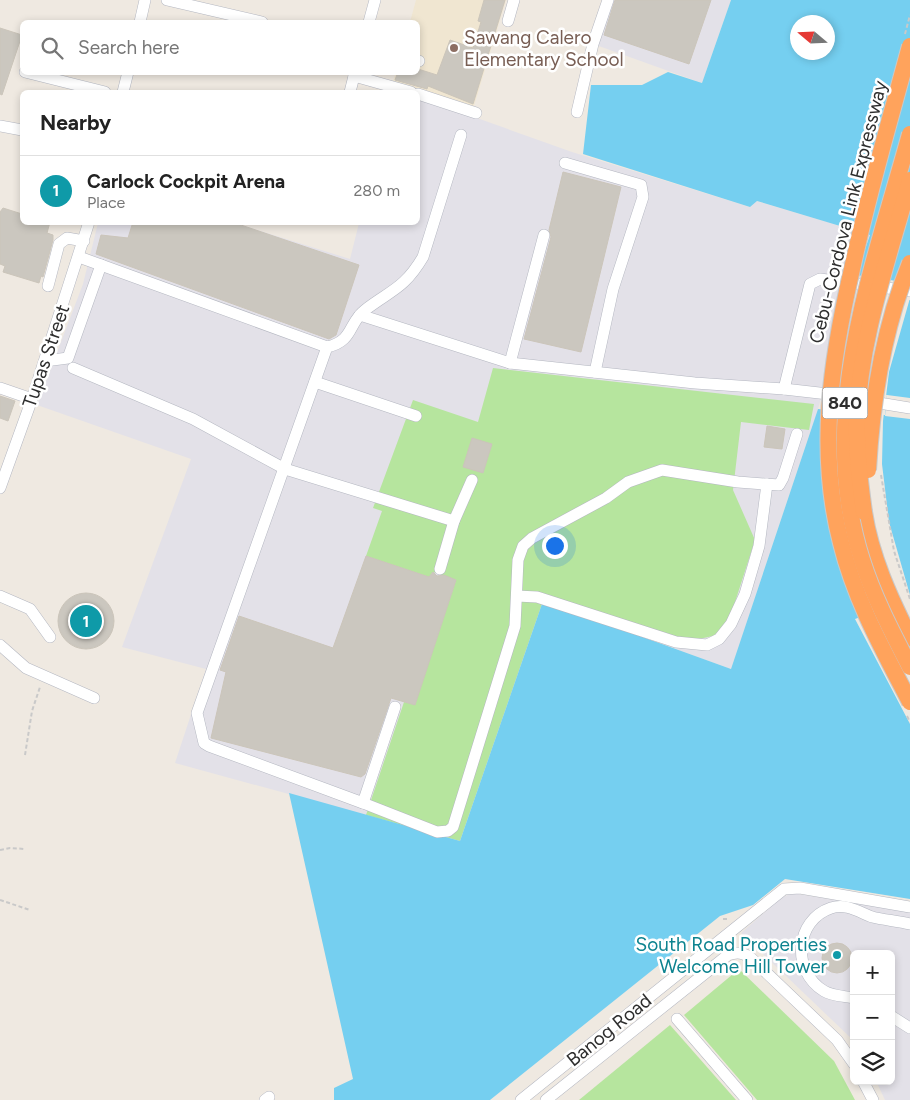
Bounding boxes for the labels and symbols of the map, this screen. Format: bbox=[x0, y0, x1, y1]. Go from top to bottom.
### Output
north arrow bbox=[790, 15, 835, 60]
place label: Sawang Calero Elementary School bbox=[464, 26, 624, 71]
marker: Sawang Calero Elementary School bbox=[448, 42, 460, 54]
street label: Cebu-Cordova Link Expressway bbox=[804, 78, 892, 346]
street label: Tupas Street bbox=[18, 301, 74, 411]
road number: 840 bbox=[822, 388, 868, 418]
your location bbox=[542, 533, 568, 559]
pin: 1 bbox=[70, 602, 102, 640]
place label: South Road Properties Welcome Hill Tower bbox=[636, 933, 828, 978]
marker: South Road Properties Welcome Hill Tower bbox=[831, 949, 843, 961]
street label: Banog Road bbox=[562, 989, 656, 1071]

